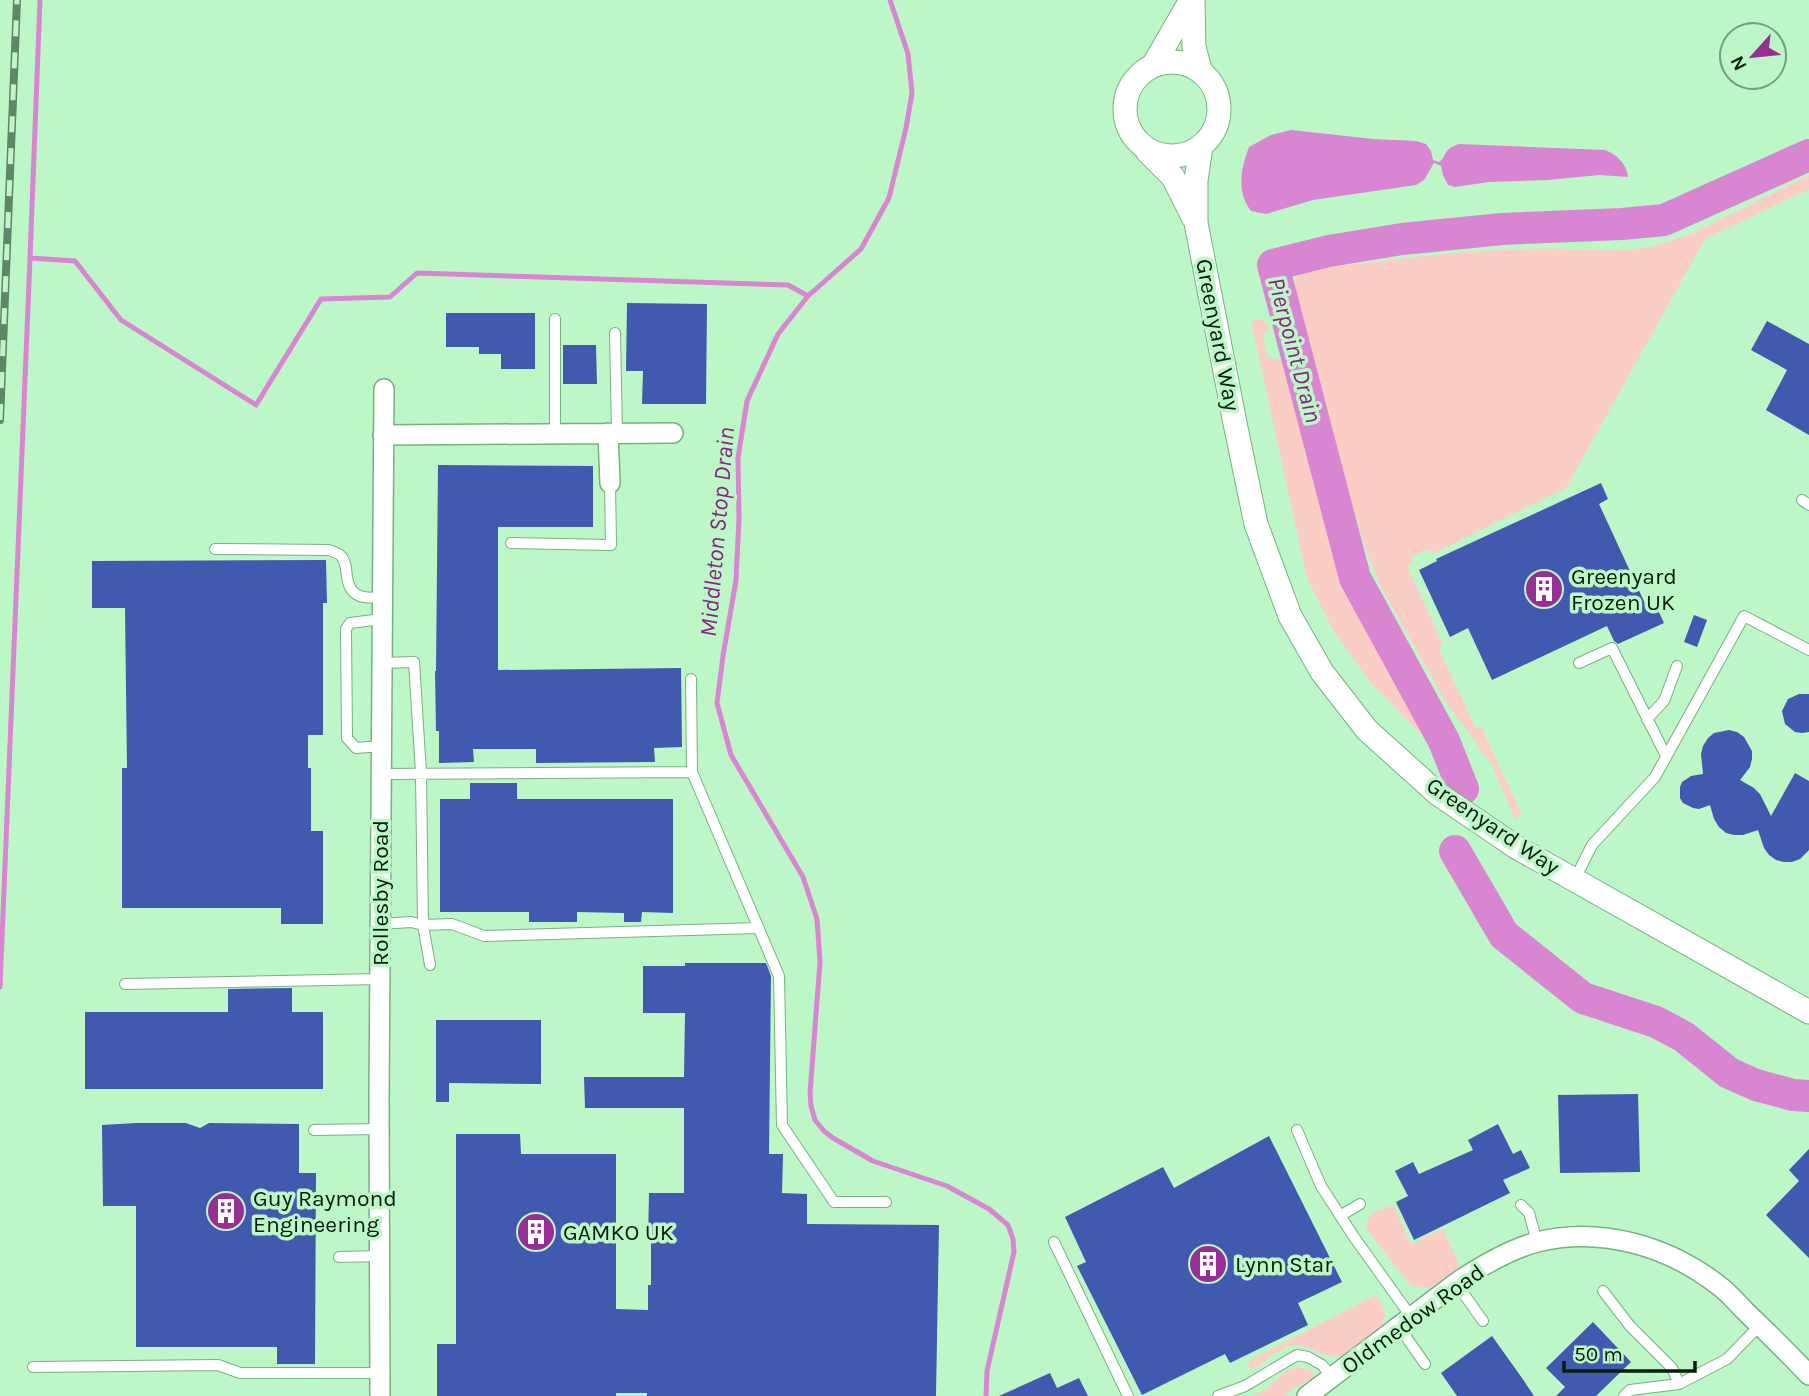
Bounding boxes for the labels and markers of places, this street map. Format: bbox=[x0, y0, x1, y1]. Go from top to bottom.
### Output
place label: Greenyard Frozen UK bbox=[1571, 563, 1677, 616]
building icon: Greenyard Frozen UK bbox=[1523, 568, 1565, 610]
place label: Guy Raymond Engineering bbox=[253, 1185, 397, 1238]
building icon: Guy Raymond Engineering bbox=[205, 1190, 247, 1232]
building icon: GAMKO UK bbox=[515, 1211, 557, 1253]
place label: GAMKO UK bbox=[563, 1219, 674, 1246]
building icon: Lynn Star bbox=[1187, 1243, 1229, 1285]
place label: Lynn Star bbox=[1235, 1251, 1333, 1278]

